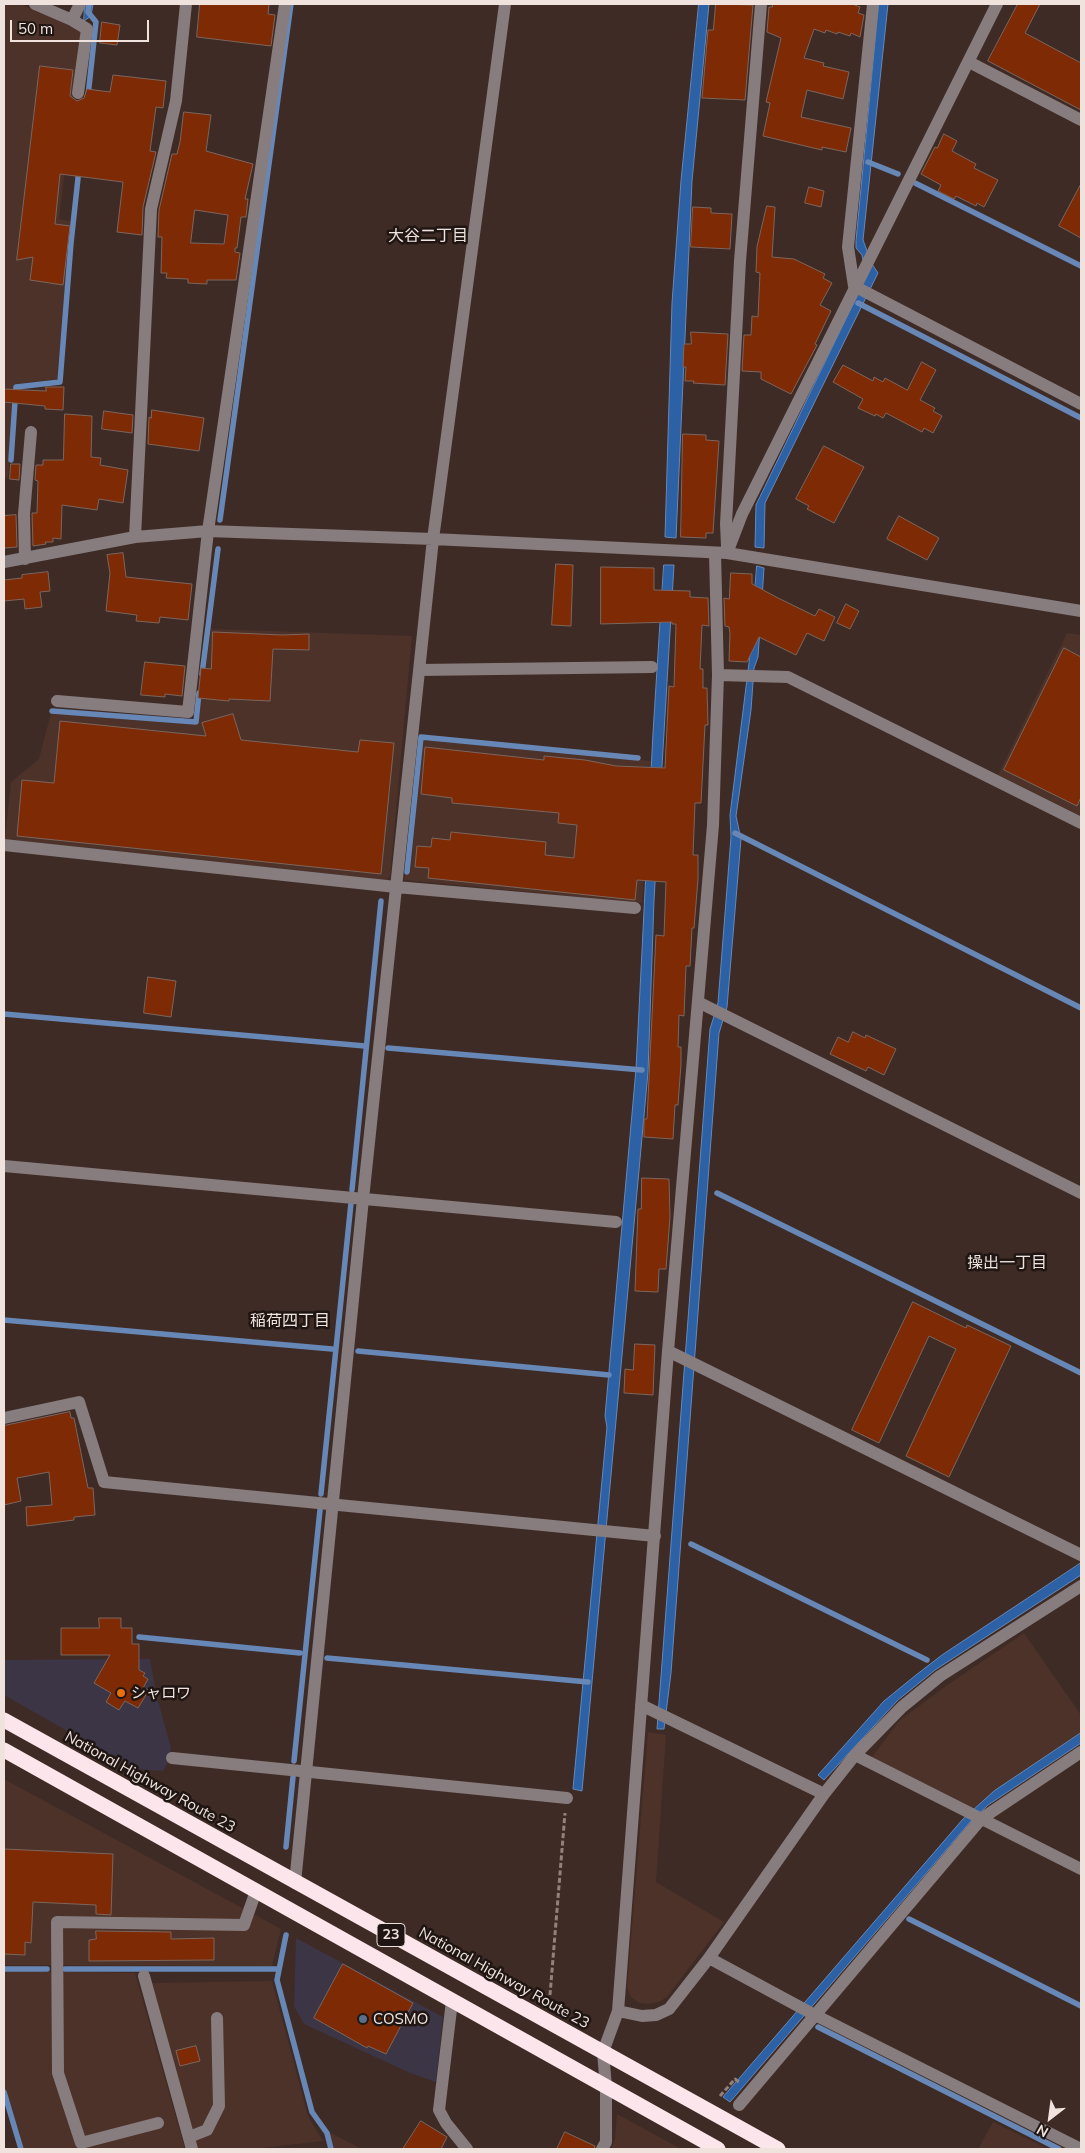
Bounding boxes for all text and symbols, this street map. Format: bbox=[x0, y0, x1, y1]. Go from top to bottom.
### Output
scale bar bbox=[12, 10, 151, 42]
text: 50 m bbox=[18, 19, 53, 38]
district label: 大谷二丁目 bbox=[388, 226, 468, 246]
district label: 操出一丁目 bbox=[967, 1253, 1047, 1273]
district label: 稲荷四丁目 bbox=[250, 1311, 330, 1331]
place label: シャロワ bbox=[131, 1684, 191, 1702]
marker: シャロワ bbox=[115, 1687, 127, 1699]
street label: National Highway Route 23 bbox=[62, 1728, 238, 1836]
road number: 23 bbox=[377, 1924, 405, 1946]
street label: National Highway Route 23 bbox=[416, 1924, 592, 2032]
place label: COSMO bbox=[373, 2010, 428, 2028]
marker: COSMO bbox=[357, 2013, 369, 2025]
north arrow bbox=[1025, 2093, 1075, 2143]
text: N bbox=[1033, 2121, 1052, 2141]

